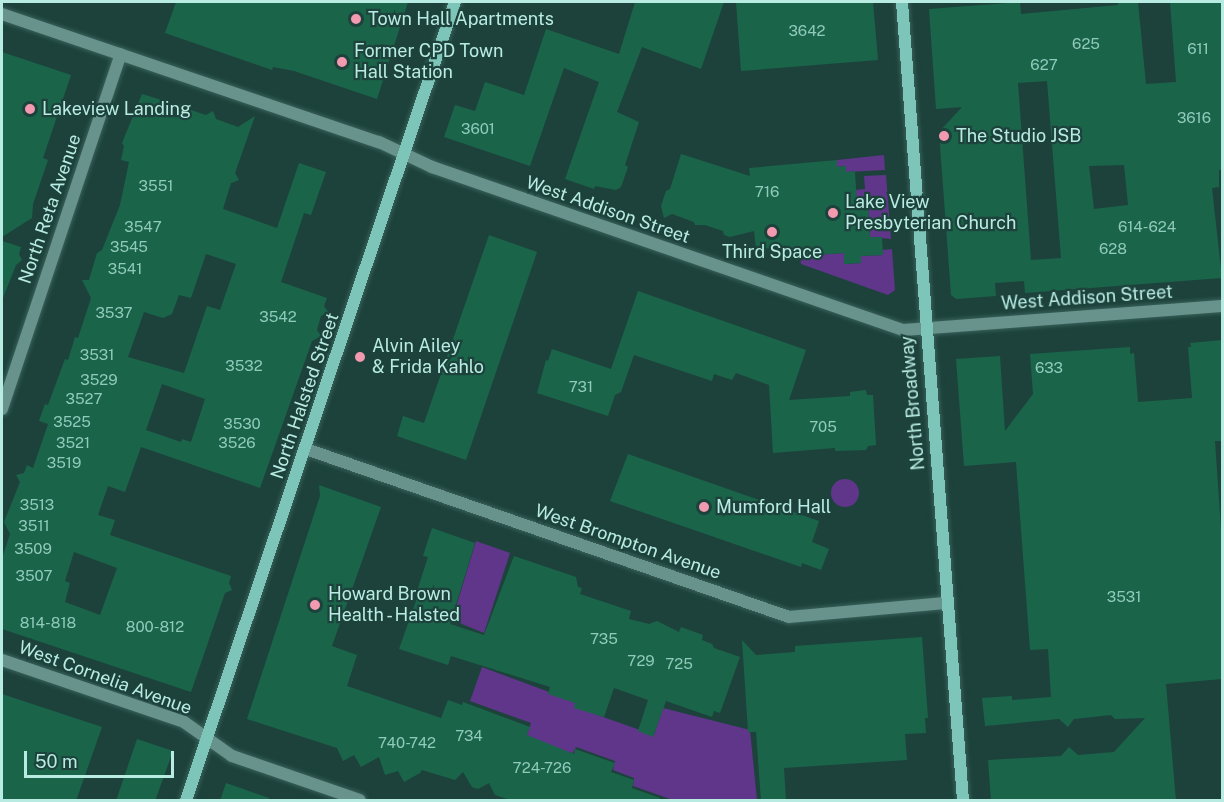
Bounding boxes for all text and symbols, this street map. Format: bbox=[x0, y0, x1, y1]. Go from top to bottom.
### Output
place label: Town Hall Apartments bbox=[368, 8, 554, 30]
marker: Town Hall Apartments bbox=[349, 12, 363, 26]
house number: 3642 bbox=[788, 22, 826, 40]
house number: 625 bbox=[1072, 35, 1100, 53]
house number: 611 bbox=[1187, 40, 1209, 58]
place label: Former CPD Town Hall Station bbox=[354, 41, 503, 84]
marker: Former CPD Town Hall Station bbox=[335, 55, 349, 69]
house number: 627 bbox=[1030, 56, 1058, 74]
place label: Lakeview Landing bbox=[42, 98, 191, 120]
marker: Lakeview Landing bbox=[23, 102, 37, 116]
house number: 3616 bbox=[1177, 109, 1211, 127]
house number: 3601 bbox=[461, 120, 495, 138]
place label: The Studio JSB bbox=[956, 125, 1082, 147]
marker: The Studio JSB bbox=[937, 129, 951, 143]
street label: North Reta Avenue bbox=[14, 131, 86, 287]
street label: West Addison Street bbox=[523, 172, 693, 248]
house number: 3551 bbox=[139, 177, 173, 195]
house number: 716 bbox=[755, 183, 779, 201]
place label: Lake View Presbyterian Church bbox=[845, 192, 1016, 234]
marker: Lake View Presbyterian Church bbox=[826, 206, 840, 220]
house number: 3547 bbox=[124, 218, 162, 236]
house number: 614-624 bbox=[1118, 218, 1176, 236]
marker: Third Space bbox=[765, 225, 779, 239]
house number: 3545 bbox=[110, 238, 148, 256]
house number: 628 bbox=[1099, 240, 1127, 258]
place label: Third Space bbox=[722, 241, 822, 263]
house number: 3541 bbox=[108, 260, 142, 278]
street label: West Addison Street bbox=[1000, 281, 1174, 315]
house number: 3537 bbox=[95, 304, 133, 322]
house number: 3542 bbox=[259, 308, 297, 326]
street label: North Halsted Street bbox=[266, 310, 344, 482]
street label: North Broadway bbox=[896, 335, 930, 471]
place label: Alvin Ailey & Frida Kahlo bbox=[372, 336, 484, 378]
house number: 3531 bbox=[80, 346, 114, 364]
marker: Alvin Ailey & Frida Kahlo bbox=[353, 350, 367, 364]
house number: 3532 bbox=[225, 357, 263, 375]
house number: 633 bbox=[1035, 359, 1063, 377]
house number: 3529 bbox=[80, 371, 118, 389]
house number: 731 bbox=[569, 378, 593, 396]
house number: 3527 bbox=[65, 390, 103, 408]
house number: 3525 bbox=[53, 413, 91, 431]
house number: 3530 bbox=[223, 415, 261, 433]
house number: 705 bbox=[809, 418, 837, 436]
house number: 3521 bbox=[56, 434, 90, 452]
house number: 3526 bbox=[218, 434, 256, 452]
house number: 3519 bbox=[47, 454, 81, 472]
house number: 3513 bbox=[20, 496, 54, 514]
place label: Mumford Hall bbox=[716, 496, 831, 518]
street label: West Brompton Avenue bbox=[532, 500, 724, 584]
marker: Mumford Hall bbox=[697, 500, 711, 514]
house number: 3511 bbox=[18, 517, 50, 535]
house number: 3509 bbox=[14, 540, 52, 558]
house number: 3507 bbox=[16, 567, 52, 585]
place label: Howard Brown Health - Halsted bbox=[328, 584, 465, 626]
house number: 3531 bbox=[1107, 588, 1141, 606]
marker: Howard Brown Health - Halsted bbox=[306, 596, 324, 614]
house number: 814-818 bbox=[20, 614, 76, 632]
house number: 800-812 bbox=[126, 618, 184, 636]
house number: 735 bbox=[590, 630, 618, 648]
street label: West Cornelia Avenue bbox=[15, 637, 195, 719]
house number: 729 bbox=[627, 652, 655, 670]
house number: 725 bbox=[665, 655, 693, 673]
house number: 734 bbox=[455, 727, 483, 745]
house number: 740-742 bbox=[378, 734, 436, 752]
scale bar bbox=[27, 739, 177, 777]
text: 50 m bbox=[35, 751, 78, 772]
house number: 724-726 bbox=[513, 759, 571, 777]

